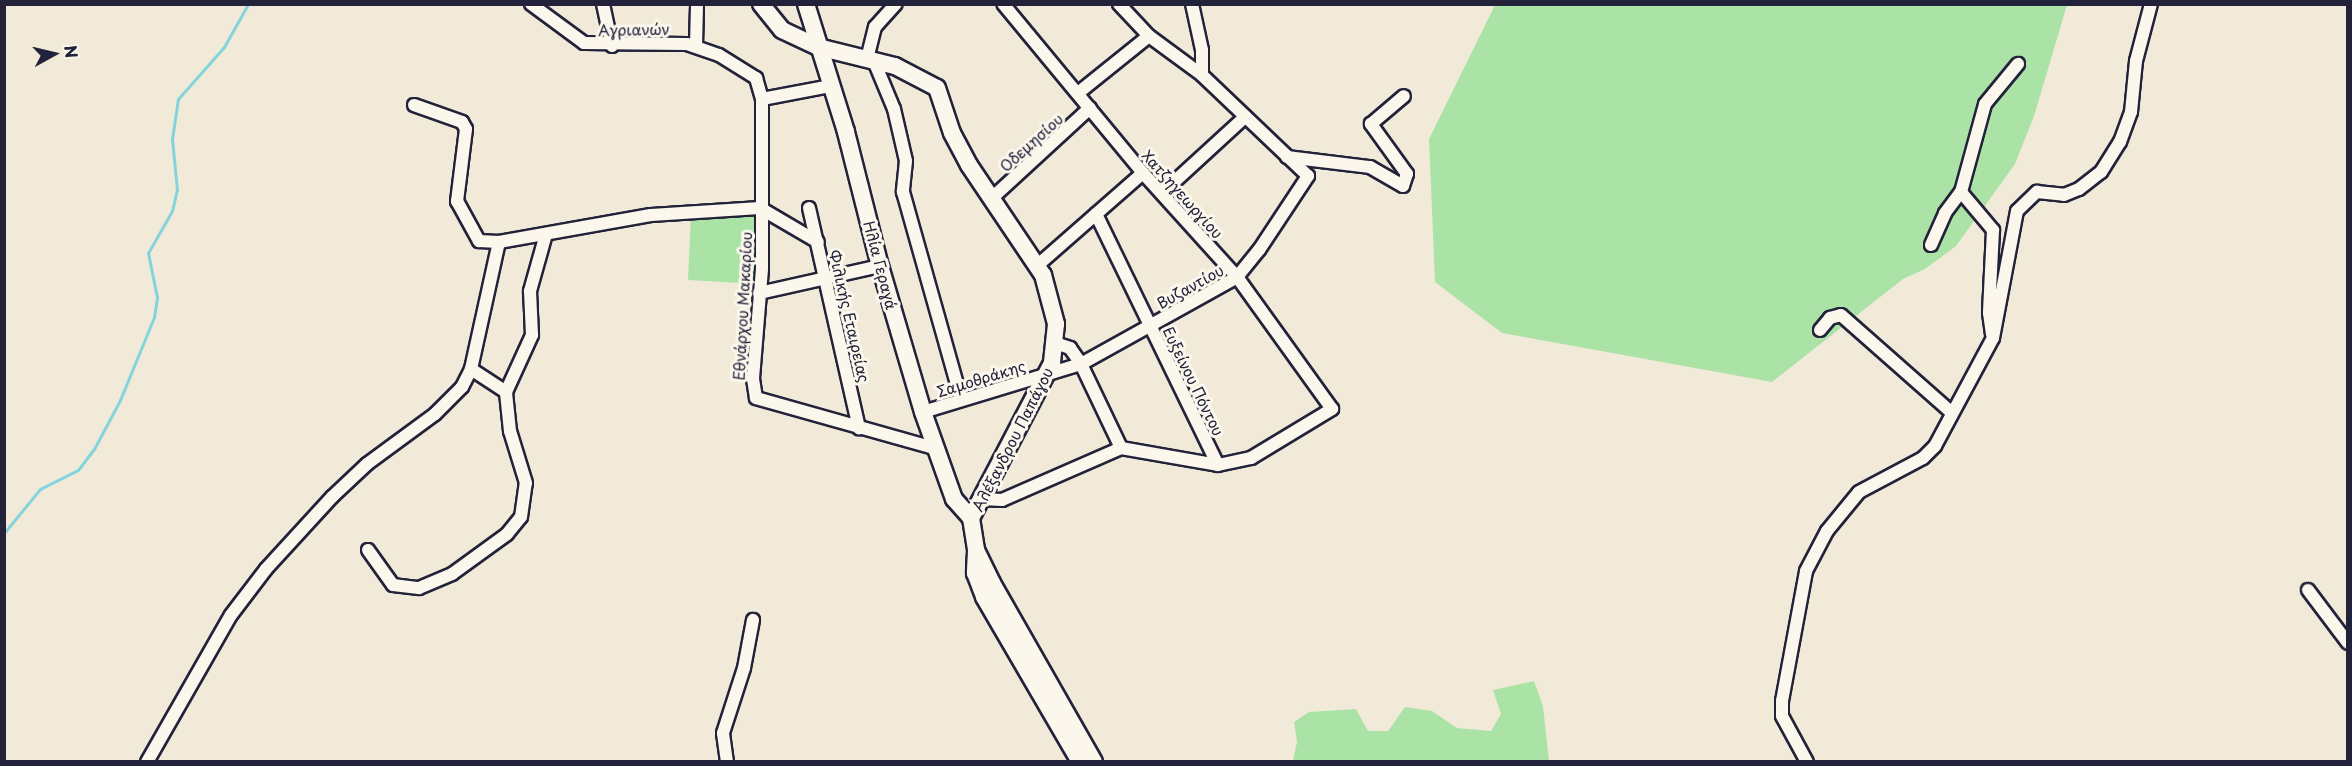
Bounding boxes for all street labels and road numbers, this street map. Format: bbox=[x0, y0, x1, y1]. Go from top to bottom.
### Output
street label: Αγριανών bbox=[598, 19, 670, 39]
street label: Οδεμησίου bbox=[996, 109, 1066, 175]
street label: Χατζηγεωργίου bbox=[1139, 146, 1227, 242]
street label: Ηλία Γεραγά bbox=[861, 219, 901, 311]
street label: Εθνάρχου Μακαρίου bbox=[729, 231, 755, 381]
street label: Φιλικής Εταιρείας bbox=[826, 248, 874, 384]
street label: Βυζαντίου bbox=[1154, 260, 1226, 312]
street label: Ευξείνου Πόντου bbox=[1160, 323, 1228, 439]
street label: Σαμοθράκης bbox=[935, 356, 1027, 400]
street label: Αλέξανδρου Παπάγου bbox=[968, 364, 1056, 514]

